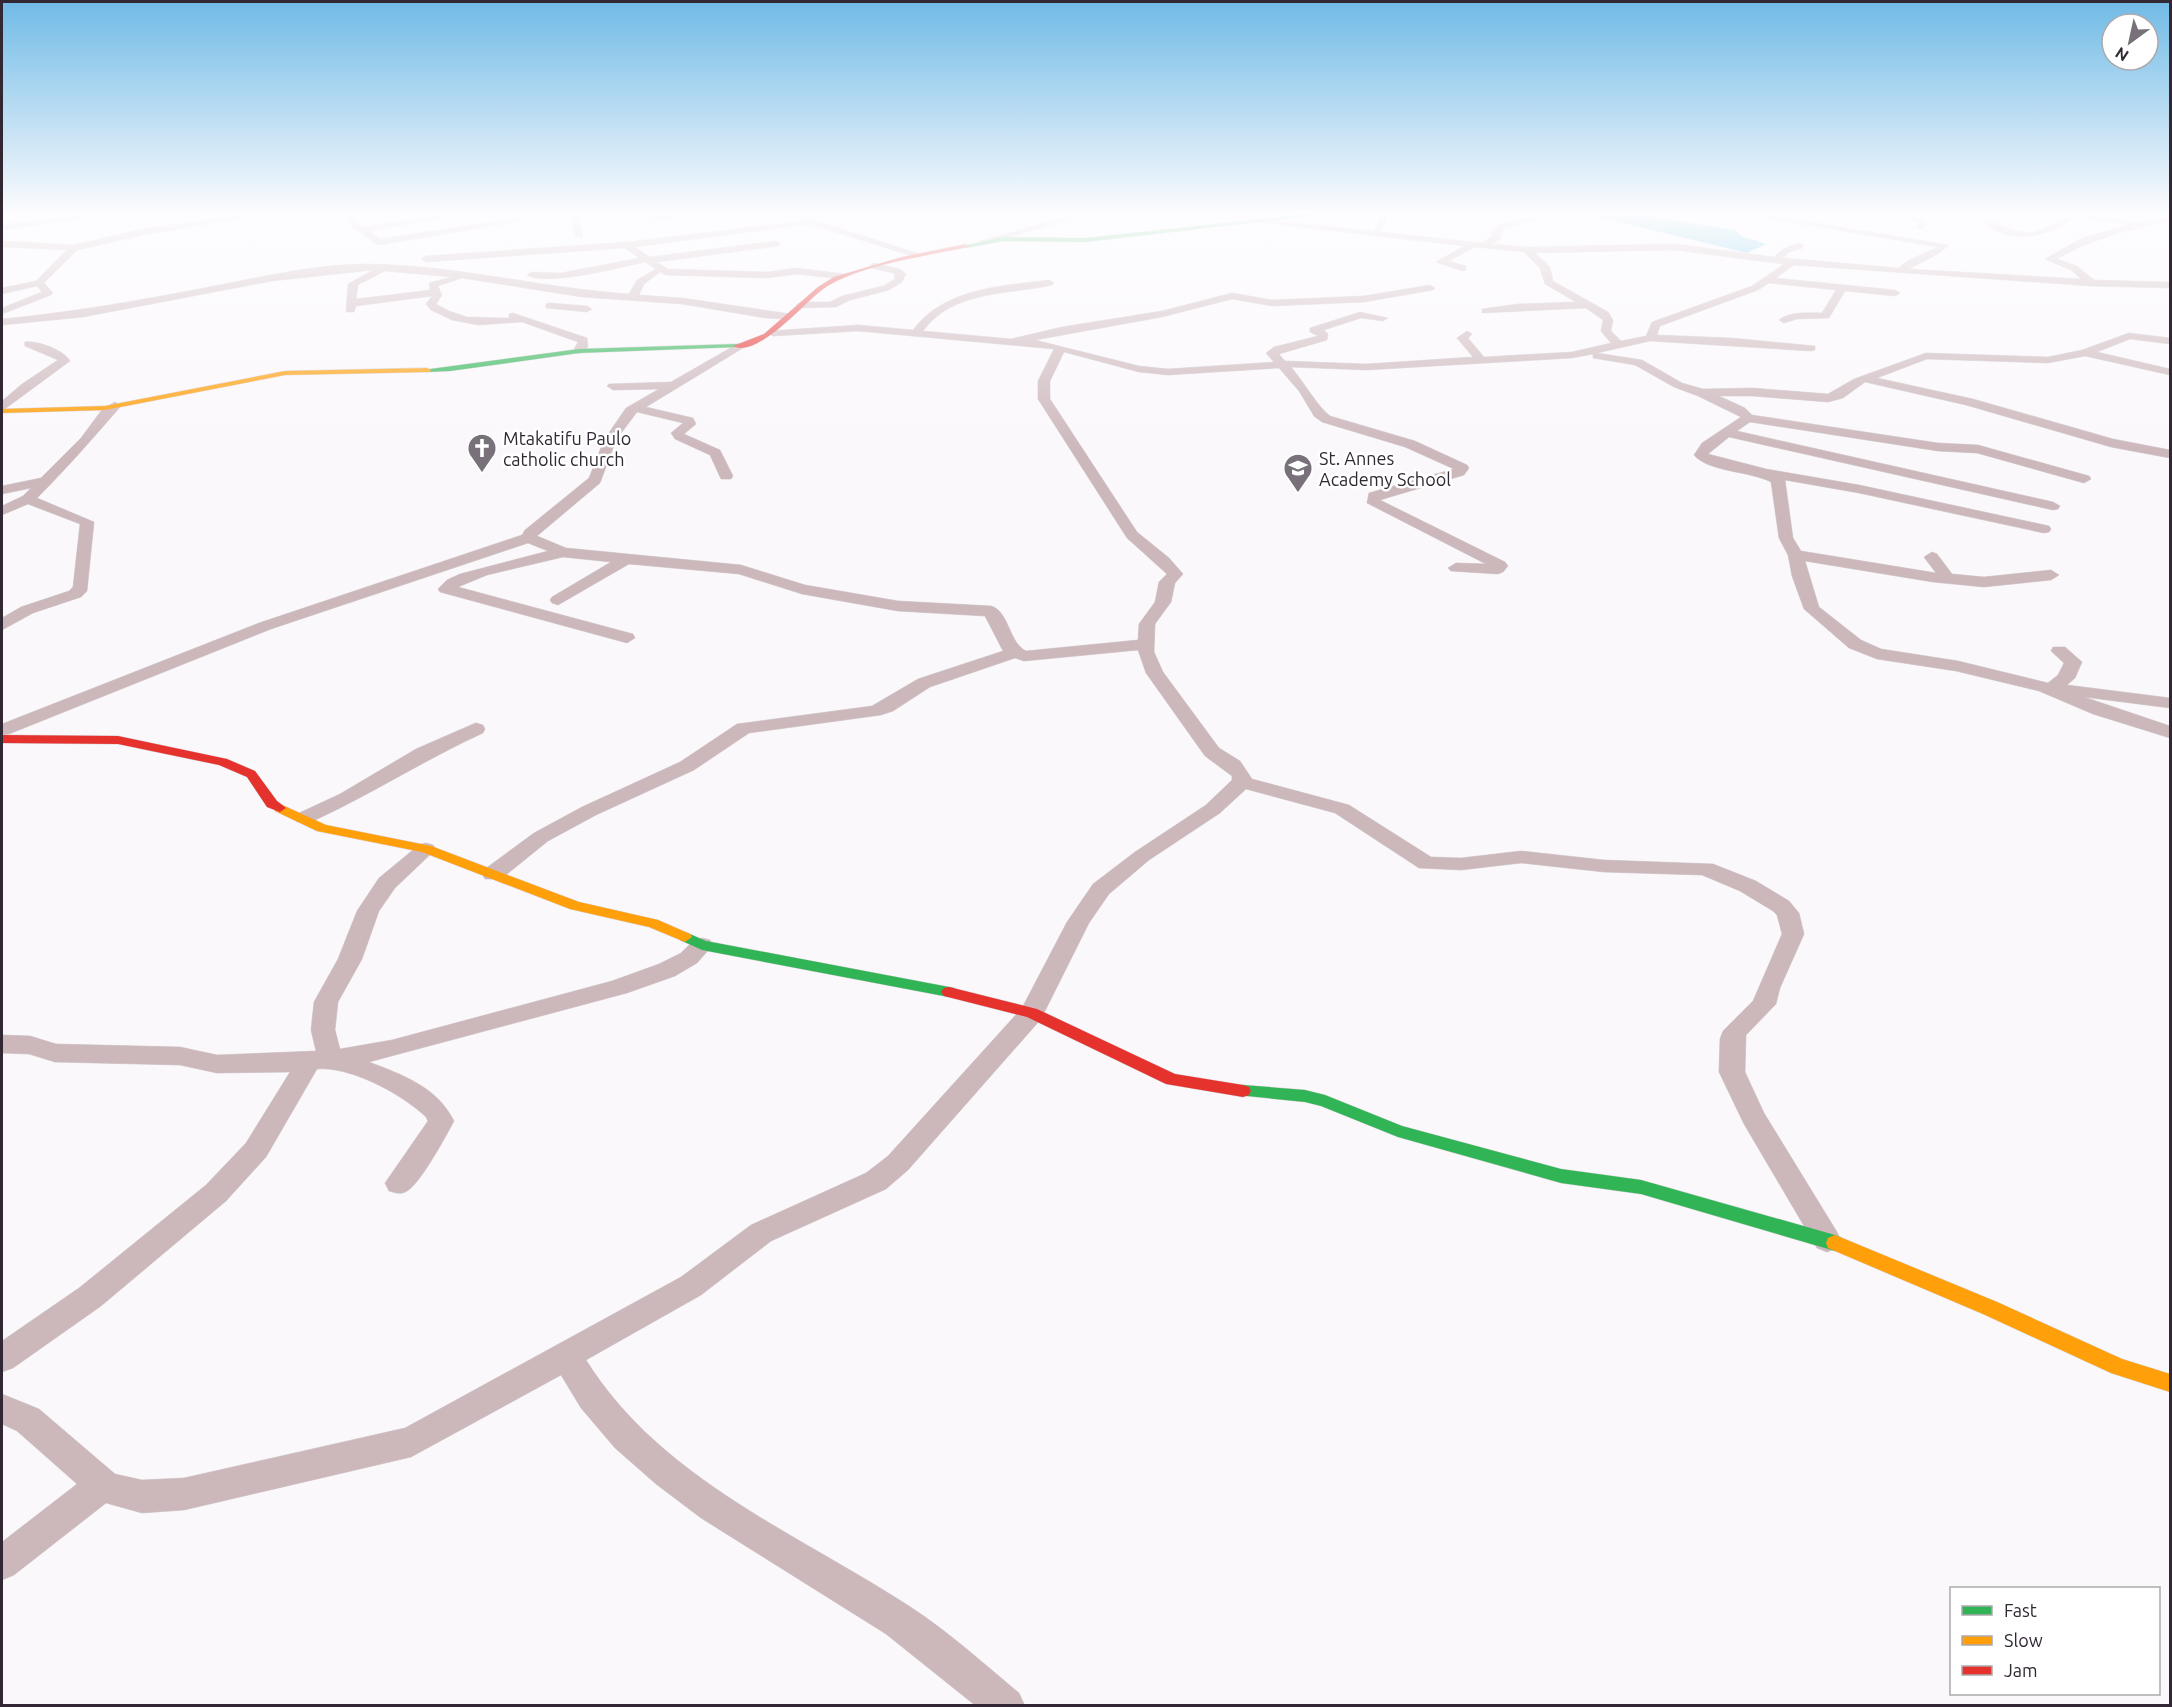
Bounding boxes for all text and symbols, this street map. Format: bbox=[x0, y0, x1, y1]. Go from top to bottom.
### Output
north arrow bbox=[2100, 12, 2160, 72]
text: N bbox=[2112, 44, 2132, 65]
place label: Mtakatifu Paulo catholic church bbox=[503, 428, 631, 469]
church icon: Mtakatifu Paulo catholic church bbox=[466, 432, 498, 474]
place label: St. Annes Academy School bbox=[1319, 448, 1451, 489]
school or university icon: St. Annes Academy School bbox=[1282, 452, 1314, 494]
legend bbox=[1950, 1587, 2160, 1695]
text: Fast bbox=[2004, 1600, 2037, 1620]
text: Slow bbox=[2004, 1630, 2043, 1650]
text: Jam bbox=[2004, 1660, 2038, 1680]

